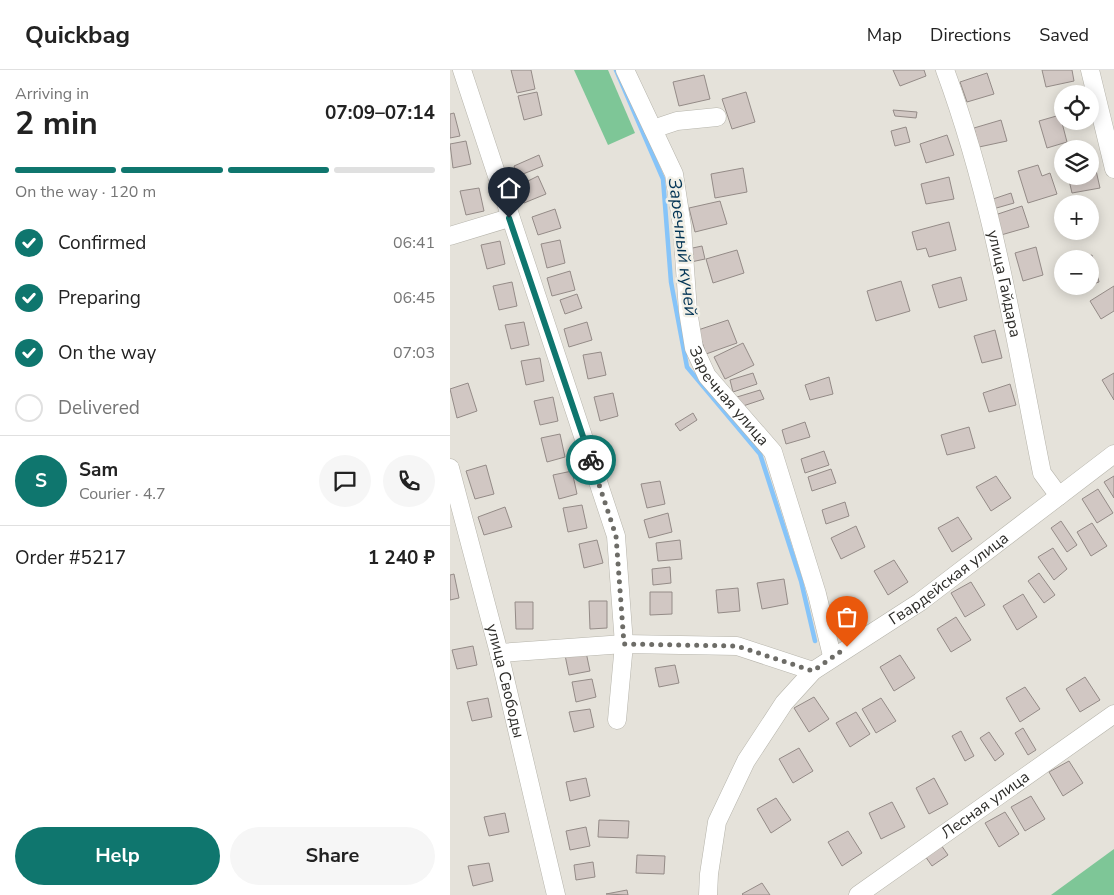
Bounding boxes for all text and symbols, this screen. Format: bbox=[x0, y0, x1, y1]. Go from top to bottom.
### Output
text: Quickbag bbox=[25, 19, 130, 51]
text: Map bbox=[867, 23, 902, 47]
text: Directions bbox=[930, 23, 1011, 47]
text: Saved bbox=[1039, 23, 1089, 47]
text: Arriving in bbox=[15, 83, 89, 105]
map controls bbox=[1054, 85, 1099, 295]
button: locate bbox=[1054, 85, 1099, 130]
text: 07:09–07:14 bbox=[325, 100, 435, 126]
text: 2 min bbox=[15, 102, 98, 145]
button: layers bbox=[1054, 140, 1099, 185]
pin bbox=[488, 167, 530, 218]
icon: home bbox=[495, 174, 523, 202]
water label: Заречный кучей bbox=[663, 176, 703, 318]
text: On the way · 120 m bbox=[15, 181, 156, 203]
button: + bbox=[1054, 195, 1099, 240]
street label: улица Гайдара bbox=[982, 228, 1026, 340]
icon: check bbox=[15, 229, 43, 257]
text: Confirmed bbox=[58, 230, 146, 256]
text: 06:41 bbox=[393, 232, 435, 254]
button: − bbox=[1054, 250, 1099, 295]
icon: check bbox=[15, 284, 43, 312]
text: Preparing bbox=[58, 285, 141, 311]
text: 06:45 bbox=[393, 287, 435, 309]
icon: check bbox=[15, 339, 43, 367]
text: On the way bbox=[58, 340, 156, 366]
text: 07:03 bbox=[393, 342, 435, 364]
street label: Заречная улица bbox=[684, 343, 774, 451]
text: Delivered bbox=[58, 395, 140, 421]
courier bbox=[566, 435, 616, 485]
icon: bike bbox=[577, 446, 605, 474]
button: chat bbox=[319, 455, 371, 507]
button: phone bbox=[383, 455, 435, 507]
text: Sam bbox=[79, 457, 118, 483]
text: S bbox=[35, 468, 47, 494]
text: Courier · 4.7 bbox=[79, 483, 165, 505]
street label: Гвардейская улица bbox=[885, 527, 1013, 630]
text: Order #5217 bbox=[15, 545, 126, 571]
text: 1 240 ₽ bbox=[368, 545, 435, 571]
pin bbox=[826, 596, 868, 647]
icon: bag bbox=[833, 603, 861, 631]
street label: улица Свободы bbox=[481, 621, 530, 740]
street label: Лесная улица bbox=[937, 766, 1034, 844]
button: Help bbox=[15, 827, 220, 885]
button: Share bbox=[230, 827, 435, 885]

